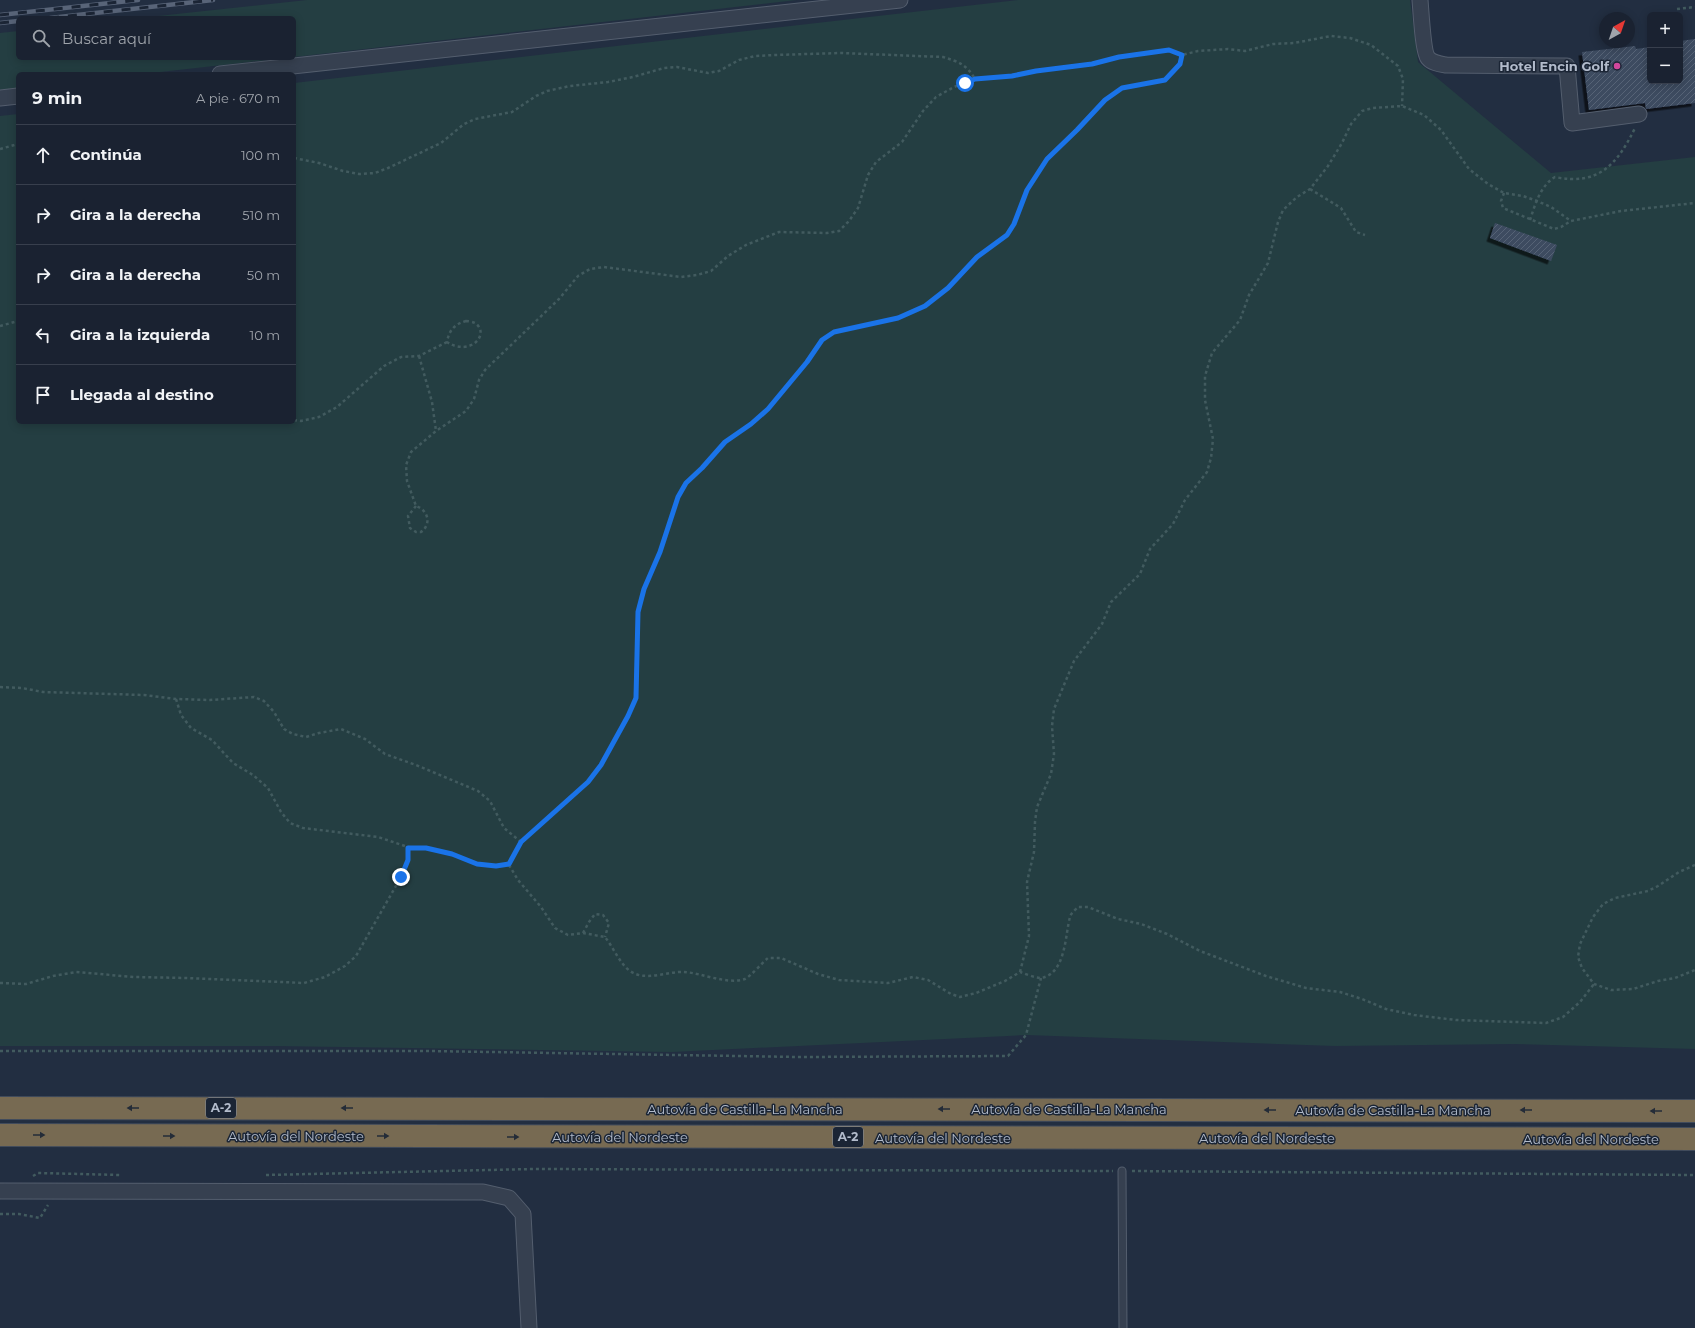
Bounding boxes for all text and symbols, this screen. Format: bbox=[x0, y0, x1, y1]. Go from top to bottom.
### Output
north arrow bbox=[1599, 12, 1635, 48]
map controls bbox=[1647, 12, 1683, 84]
button: + bbox=[1647, 12, 1683, 48]
search box bbox=[16, 16, 296, 60]
icon: search bbox=[30, 27, 52, 49]
text: Buscar aquí bbox=[62, 29, 151, 48]
button: − bbox=[1647, 48, 1683, 84]
place label: Hotel Encin Golf bbox=[1499, 58, 1610, 74]
marker: Hotel Encin Golf bbox=[1612, 61, 1622, 71]
route start bbox=[956, 74, 974, 92]
text: 9 min bbox=[32, 88, 82, 108]
text: A pie · 670 m bbox=[196, 90, 280, 106]
icon: ahead bbox=[32, 144, 54, 166]
text: Continúa bbox=[70, 145, 142, 164]
text: 100 m bbox=[241, 147, 280, 163]
icon: right bbox=[32, 204, 54, 226]
text: Gira a la derecha bbox=[70, 205, 201, 224]
text: 510 m bbox=[242, 207, 280, 223]
icon: right bbox=[32, 264, 54, 286]
text: Gira a la derecha bbox=[70, 265, 201, 284]
text: 50 m bbox=[247, 267, 280, 283]
icon: left bbox=[32, 324, 54, 346]
text: Gira a la izquierda bbox=[70, 325, 210, 344]
text: 10 m bbox=[250, 327, 280, 343]
icon: arrive bbox=[32, 384, 54, 406]
text: Llegada al destino bbox=[70, 385, 214, 404]
route end bbox=[392, 868, 410, 886]
road number: A-2 bbox=[206, 1098, 236, 1118]
street label: Autovía de Castilla-La Mancha bbox=[647, 1101, 843, 1117]
street label: Autovía de Castilla-La Mancha bbox=[971, 1101, 1167, 1117]
street label: Autovía de Castilla-La Mancha bbox=[1295, 1102, 1491, 1118]
one-way arrow bbox=[126, 1105, 139, 1111]
one-way arrow bbox=[340, 1105, 353, 1111]
one-way arrow bbox=[937, 1106, 950, 1112]
one-way arrow bbox=[1263, 1107, 1276, 1113]
one-way arrow bbox=[1519, 1107, 1532, 1113]
one-way arrow bbox=[1649, 1108, 1662, 1114]
road number: A-2 bbox=[833, 1127, 863, 1147]
street label: Autovía del Nordeste bbox=[228, 1128, 364, 1144]
street label: Autovía del Nordeste bbox=[552, 1129, 688, 1145]
street label: Autovía del Nordeste bbox=[875, 1130, 1011, 1146]
street label: Autovía del Nordeste bbox=[1199, 1130, 1335, 1146]
street label: Autovía del Nordeste bbox=[1523, 1131, 1659, 1147]
one-way arrow bbox=[33, 1132, 46, 1138]
one-way arrow bbox=[163, 1133, 176, 1139]
one-way arrow bbox=[377, 1133, 390, 1139]
one-way arrow bbox=[507, 1134, 520, 1140]

